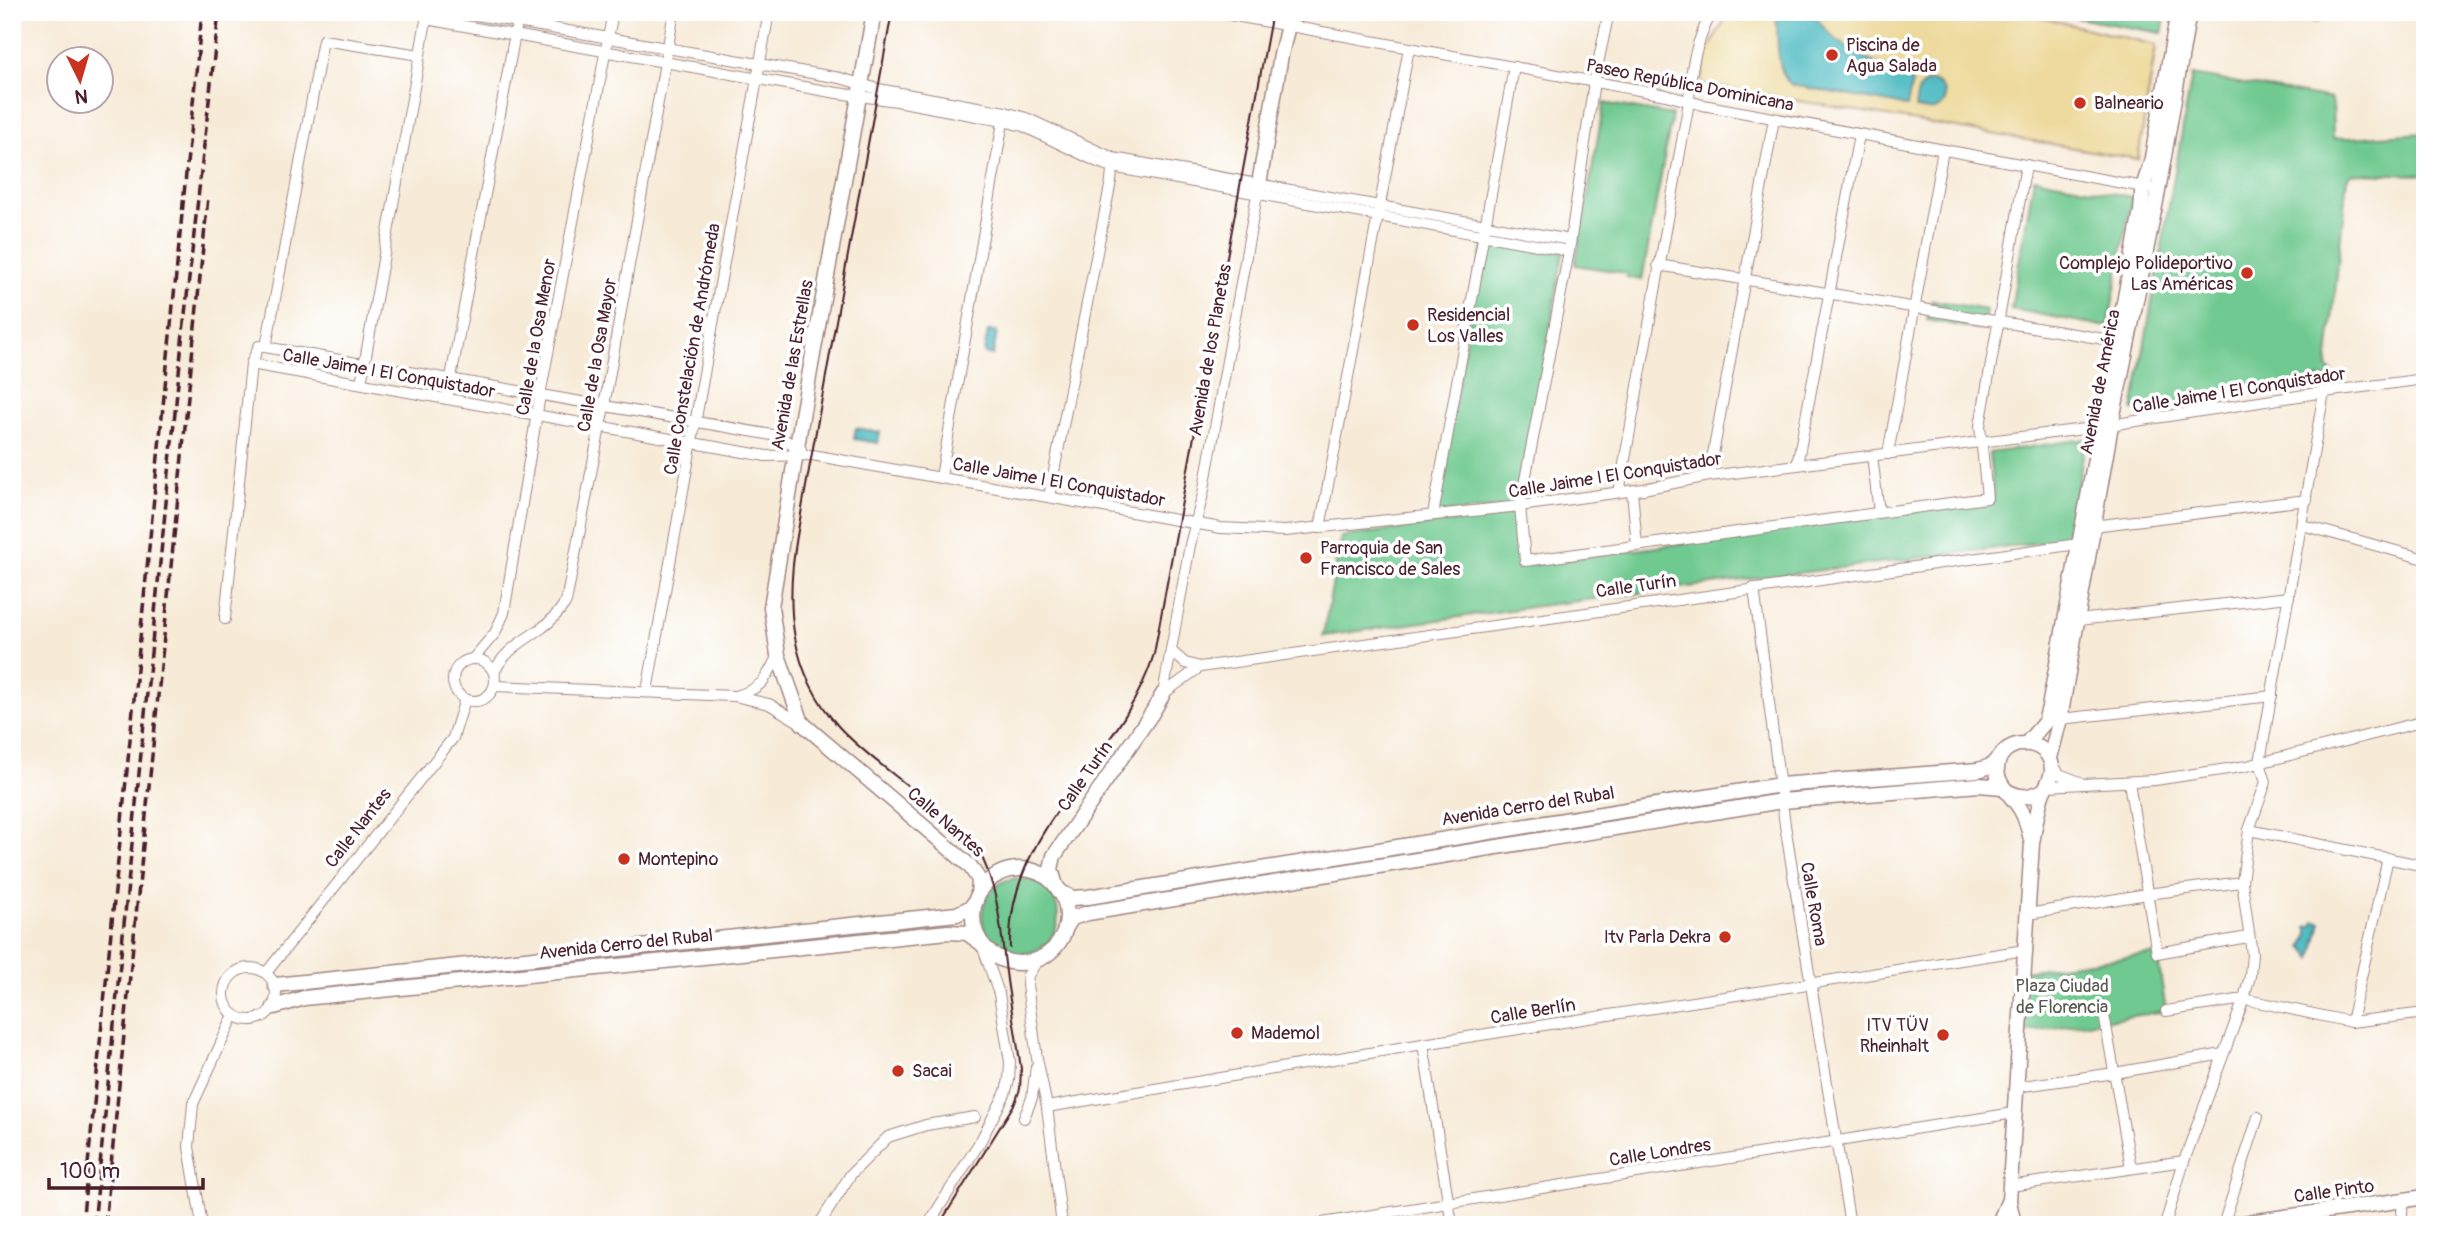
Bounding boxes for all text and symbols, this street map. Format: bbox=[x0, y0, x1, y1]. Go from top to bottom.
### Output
place label: Piscina de Agua Salada bbox=[1846, 34, 1937, 78]
north arrow bbox=[46, 46, 116, 116]
marker: Piscina de Agua Salada bbox=[1824, 47, 1840, 63]
street label: Paseo República Dominicana bbox=[1584, 54, 1796, 117]
text: N bbox=[74, 83, 89, 108]
place label: Balneario bbox=[2094, 92, 2164, 115]
marker: Balneario bbox=[2072, 95, 2088, 111]
street label: Calle Constelación de Andrómeda bbox=[659, 221, 726, 477]
place label: Complejo Polideportivo Las Américas bbox=[2059, 252, 2233, 296]
street label: Calle de la Osa Menor bbox=[511, 256, 562, 417]
street label: Avenida de los Planetas bbox=[1184, 262, 1237, 438]
marker: Complejo Polideportivo Las Américas bbox=[2239, 265, 2255, 281]
street label: Calle de la Osa Mayor bbox=[573, 276, 622, 434]
street label: Avenida de las Estrellas bbox=[766, 278, 819, 452]
place label: Residencial Los Valles bbox=[1427, 304, 1510, 348]
street label: Avenida de América bbox=[2075, 307, 2126, 457]
marker: Residencial Los Valles bbox=[1405, 317, 1421, 333]
street label: Calle Jaime I El Conquistador bbox=[281, 343, 498, 404]
street label: Calle Jaime I El Conquistador bbox=[2131, 362, 2348, 419]
street label: Calle Jaime I El Conquistador bbox=[1507, 447, 1724, 504]
street label: Calle Jaime I El Conquistador bbox=[951, 452, 1168, 513]
place label: Parroquia de San Francisco de Sales bbox=[1320, 537, 1460, 581]
marker: Parroquia de San Francisco de Sales bbox=[1298, 550, 1314, 566]
street label: Calle Turín bbox=[1594, 569, 1678, 604]
street label: Calle Turín bbox=[1053, 737, 1118, 816]
street label: Avenida Cerro del Rubal bbox=[1440, 781, 1616, 832]
street label: Calle Nantes bbox=[902, 783, 989, 862]
street label: Calle Nantes bbox=[320, 784, 397, 873]
place label: Montepino bbox=[638, 848, 719, 871]
marker: Montepino bbox=[616, 851, 632, 867]
street label: Calle Roma bbox=[1795, 860, 1832, 948]
street label: Avenida Cerro del Rubal bbox=[538, 924, 714, 965]
place label: Itv Parla Dekra bbox=[1604, 926, 1711, 949]
marker: Itv Parla Dekra bbox=[1717, 929, 1733, 945]
park label: Plaza Ciudad de Florencia bbox=[2015, 975, 2109, 1019]
street label: Calle Berlín bbox=[1489, 993, 1577, 1030]
place label: ITV TÜV Rheinhalt bbox=[1860, 1014, 1930, 1058]
place label: Mademol bbox=[1251, 1022, 1320, 1045]
marker: Mademol bbox=[1229, 1025, 1245, 1041]
marker: ITV TÜV Rheinhalt bbox=[1935, 1027, 1951, 1043]
place label: Sacai bbox=[912, 1060, 952, 1083]
marker: Sacai bbox=[890, 1063, 906, 1079]
street label: Calle Londres bbox=[1608, 1133, 1712, 1172]
scale bar bbox=[49, 1146, 203, 1190]
text: 100 m bbox=[60, 1158, 120, 1185]
street label: Calle Pinto bbox=[2293, 1174, 2376, 1209]

